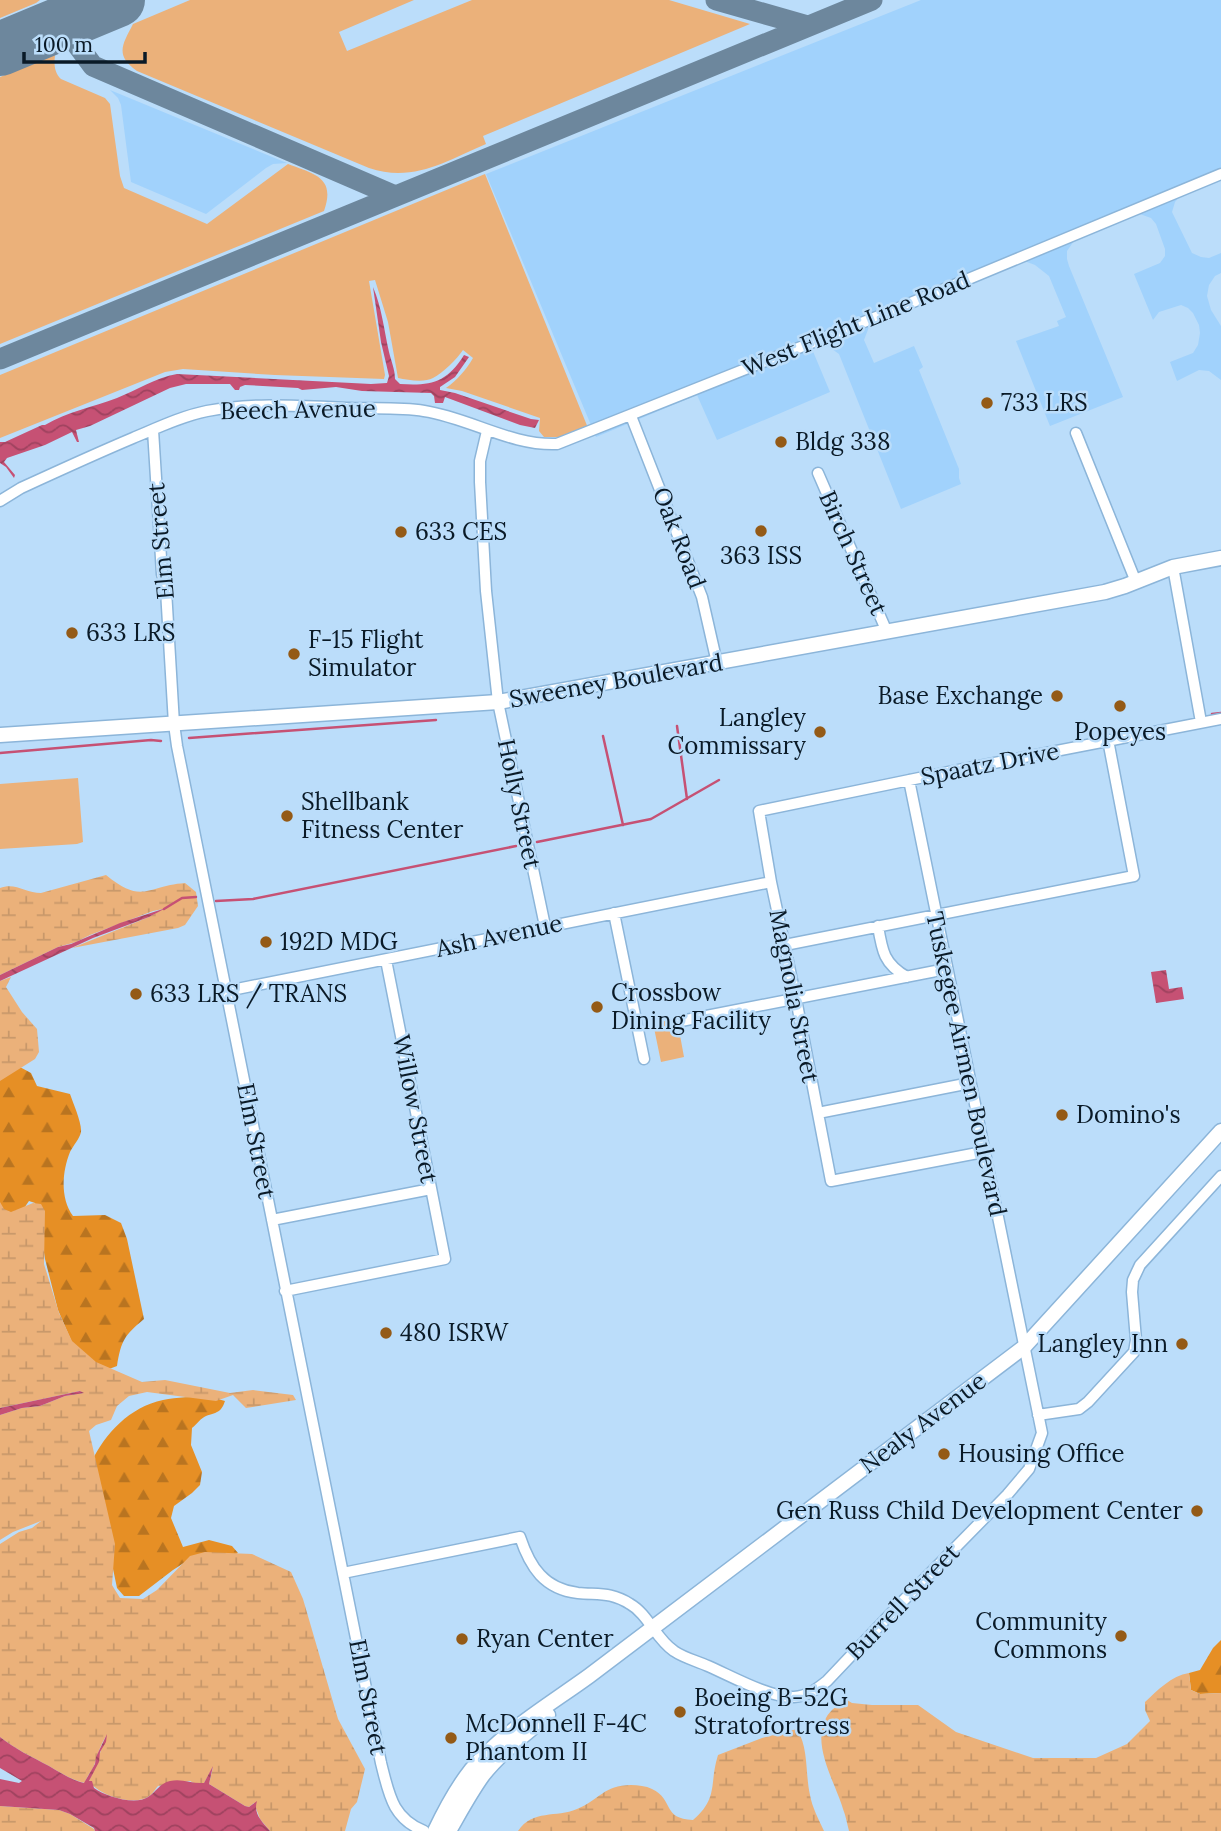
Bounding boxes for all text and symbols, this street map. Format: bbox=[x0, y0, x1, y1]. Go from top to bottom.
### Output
scale bar bbox=[24, 21, 145, 65]
text: 100 m bbox=[35, 31, 93, 58]
street label: West Flight Line Road bbox=[737, 264, 974, 383]
place label: 733 LRS bbox=[1001, 387, 1088, 418]
street label: Beech Avenue bbox=[220, 393, 376, 426]
marker: 733 LRS bbox=[979, 395, 995, 411]
place label: Bldg 338 bbox=[795, 426, 890, 457]
marker: Bldg 338 bbox=[773, 434, 789, 450]
street label: Elm Street bbox=[140, 481, 181, 601]
street label: Oak Road bbox=[646, 483, 713, 593]
street label: Birch Street bbox=[812, 486, 895, 621]
place label: 633 CES bbox=[415, 516, 507, 547]
marker: 363 ISS bbox=[753, 523, 769, 539]
marker: 633 CES bbox=[393, 524, 409, 540]
place label: 363 ISS bbox=[720, 540, 802, 571]
place label: 633 LRS bbox=[86, 617, 175, 648]
place label: F-15 Flight Simulator bbox=[308, 624, 424, 683]
marker: 633 LRS bbox=[64, 625, 80, 641]
marker: F-15 Flight Simulator bbox=[286, 646, 302, 662]
street label: Sweeney Boulevard bbox=[507, 646, 725, 715]
place label: Base Exchange bbox=[877, 680, 1043, 711]
marker: Base Exchange bbox=[1049, 688, 1065, 704]
marker: Popeyes bbox=[1112, 698, 1128, 714]
place label: Langley Commissary bbox=[667, 702, 806, 761]
place label: Popeyes bbox=[1074, 716, 1166, 747]
marker: Langley Commissary bbox=[812, 724, 828, 740]
street label: Spaatz Drive bbox=[918, 735, 1062, 792]
street label: Holly Street bbox=[491, 736, 549, 872]
place label: Shellbank Fitness Center bbox=[301, 786, 464, 845]
marker: Shellbank Fitness Center bbox=[279, 808, 295, 824]
street label: Magnolia Street bbox=[762, 906, 827, 1086]
street label: Ash Avenue bbox=[432, 907, 565, 964]
street label: Tuskegee Airmen Boulevard bbox=[919, 909, 1014, 1219]
place label: 192D MDG bbox=[280, 926, 398, 957]
marker: 192D MDG bbox=[258, 934, 274, 950]
place label: Crossbow Dining Facility bbox=[611, 977, 771, 1036]
place label: 633 LRS / TRANS bbox=[150, 978, 347, 1009]
marker: 633 LRS / TRANS bbox=[128, 986, 144, 1002]
marker: Crossbow Dining Facility bbox=[589, 999, 605, 1015]
street label: Willow Street bbox=[386, 1032, 445, 1186]
street label: Elm Street bbox=[230, 1080, 283, 1202]
place label: Domino's bbox=[1076, 1099, 1181, 1130]
marker: Domino's bbox=[1054, 1107, 1070, 1123]
place label: 480 ISRW bbox=[400, 1317, 509, 1348]
marker: 480 ISRW bbox=[378, 1325, 394, 1341]
place label: Langley Inn bbox=[1037, 1328, 1168, 1359]
marker: Langley Inn bbox=[1174, 1336, 1190, 1352]
street label: Nealy Avenue bbox=[853, 1365, 992, 1480]
place label: Housing Office bbox=[958, 1438, 1125, 1469]
marker: Housing Office bbox=[936, 1446, 952, 1462]
place label: Gen Russ Child Development Center bbox=[776, 1495, 1184, 1526]
marker: Gen Russ Child Development Center bbox=[1189, 1503, 1205, 1519]
street label: Burrell Street bbox=[839, 1536, 966, 1666]
place label: Community Commons bbox=[975, 1606, 1107, 1665]
place label: Ryan Center bbox=[476, 1623, 614, 1654]
marker: Community Commons bbox=[1113, 1628, 1129, 1644]
marker: Ryan Center bbox=[454, 1631, 470, 1647]
street label: Elm Street bbox=[342, 1636, 395, 1758]
place label: Boeing B-52G Stratofortress bbox=[694, 1682, 850, 1741]
marker: Boeing B-52G Stratofortress bbox=[672, 1704, 688, 1720]
place label: McDonnell F-4C Phantom II bbox=[465, 1708, 647, 1767]
marker: McDonnell F-4C Phantom II bbox=[443, 1730, 459, 1746]

